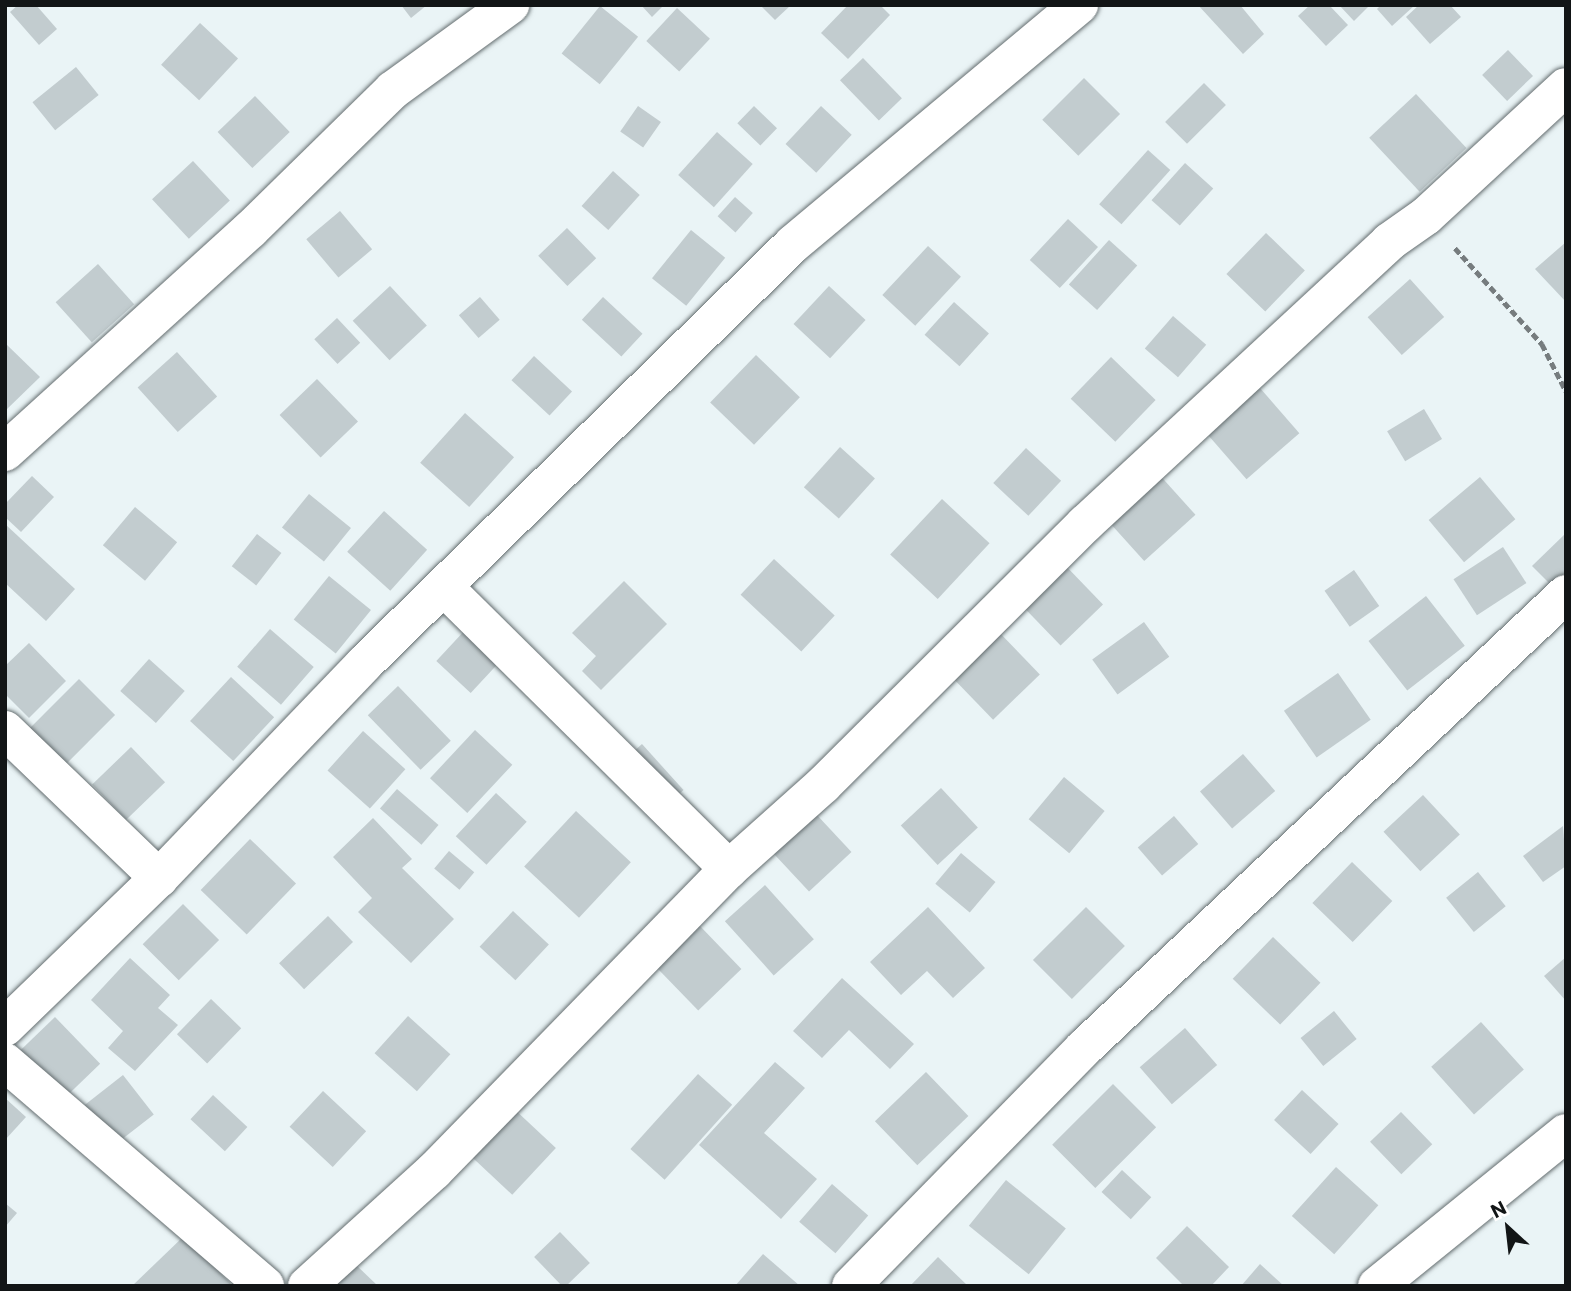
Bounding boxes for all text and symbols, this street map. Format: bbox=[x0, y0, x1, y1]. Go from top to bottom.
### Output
north arrow bbox=[1473, 1193, 1543, 1263]
text: N bbox=[1487, 1195, 1510, 1222]

